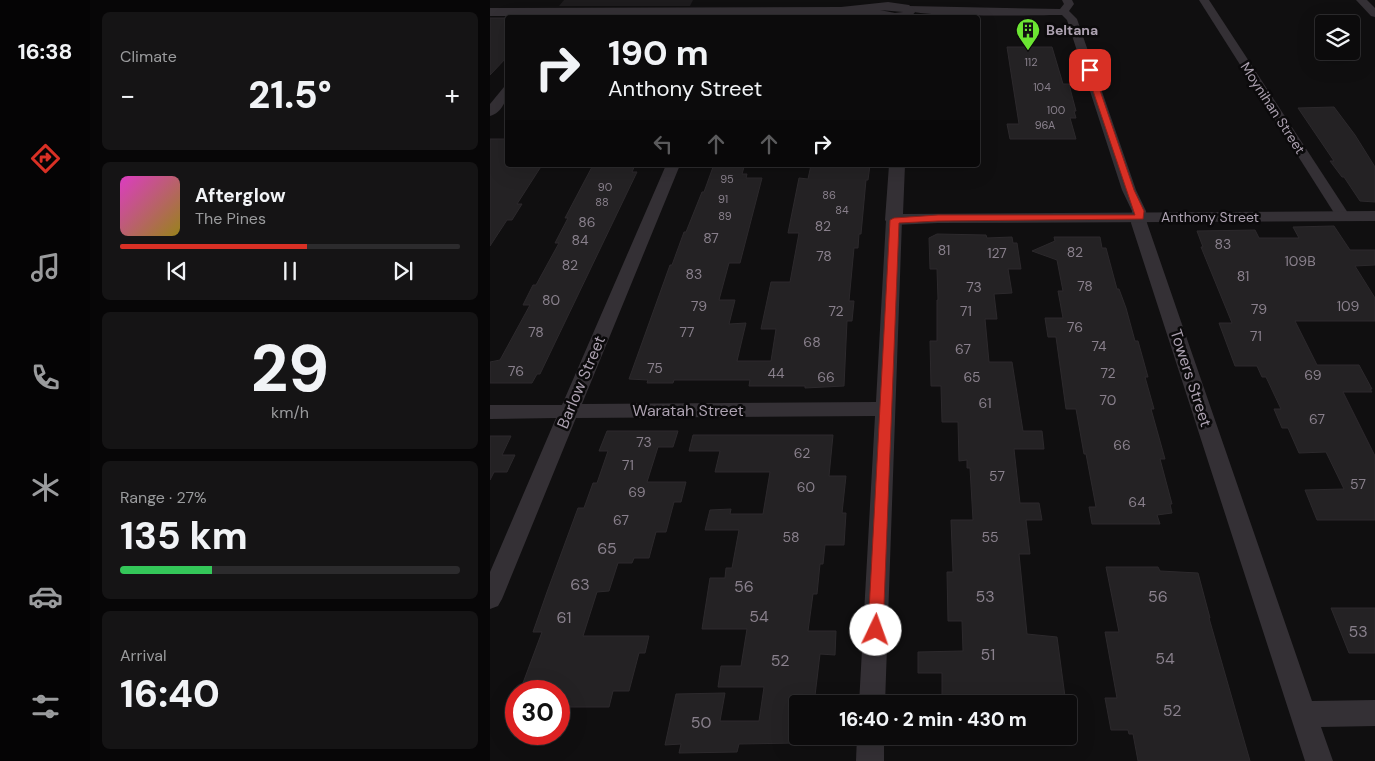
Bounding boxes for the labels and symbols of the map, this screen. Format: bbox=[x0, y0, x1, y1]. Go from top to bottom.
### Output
building icon: Beltana bbox=[1015, 17, 1041, 51]
place label: Beltana bbox=[1046, 21, 1098, 39]
pin bbox=[1069, 49, 1111, 91]
house number: 112 bbox=[1024, 55, 1038, 69]
street label: Moynihan Street bbox=[1237, 59, 1309, 157]
house number: 104 bbox=[1033, 80, 1051, 94]
house number: 100 bbox=[1047, 103, 1065, 117]
house number: 96A bbox=[1035, 118, 1055, 132]
house number: 95 bbox=[720, 172, 734, 186]
house number: 90 bbox=[598, 180, 612, 194]
house number: 86 bbox=[822, 188, 836, 202]
house number: 91 bbox=[718, 192, 728, 206]
house number: 88 bbox=[595, 195, 609, 209]
house number: 84 bbox=[835, 203, 849, 217]
street label: Anthony Street bbox=[1161, 208, 1259, 226]
house number: 89 bbox=[718, 209, 732, 223]
house number: 86 bbox=[578, 213, 596, 231]
house number: 82 bbox=[815, 217, 831, 235]
house number: 87 bbox=[703, 229, 719, 247]
house number: 84 bbox=[571, 231, 589, 249]
house number: 83 bbox=[1215, 235, 1231, 253]
house number: 81 bbox=[938, 241, 950, 259]
house number: 82 bbox=[1067, 243, 1083, 261]
house number: 127 bbox=[987, 244, 1007, 262]
house number: 78 bbox=[816, 247, 832, 265]
house number: 109B bbox=[1284, 252, 1316, 270]
house number: 82 bbox=[562, 256, 578, 274]
house number: 83 bbox=[686, 265, 702, 283]
house number: 81 bbox=[1237, 267, 1249, 285]
house number: 78 bbox=[1077, 277, 1093, 295]
house number: 73 bbox=[966, 278, 982, 296]
house number: 80 bbox=[542, 291, 560, 309]
house number: 79 bbox=[691, 297, 707, 315]
house number: 109 bbox=[1337, 297, 1360, 315]
house number: 79 bbox=[1251, 300, 1267, 318]
house number: 72 bbox=[828, 302, 844, 320]
house number: 71 bbox=[960, 302, 972, 320]
house number: 76 bbox=[1067, 318, 1083, 336]
house number: 78 bbox=[528, 323, 544, 341]
house number: 77 bbox=[680, 323, 694, 341]
street label: Towers Street bbox=[1165, 327, 1217, 429]
house number: 71 bbox=[1250, 327, 1262, 345]
street label: Barlow Street bbox=[552, 332, 610, 432]
house number: 68 bbox=[803, 333, 821, 351]
house number: 74 bbox=[1091, 337, 1107, 355]
house number: 67 bbox=[955, 340, 971, 358]
house number: 75 bbox=[647, 359, 663, 377]
house number: 76 bbox=[508, 362, 524, 380]
house number: 44 bbox=[768, 364, 785, 382]
house number: 72 bbox=[1100, 364, 1116, 382]
house number: 69 bbox=[1304, 366, 1322, 384]
house number: 66 bbox=[817, 368, 835, 386]
house number: 65 bbox=[963, 368, 981, 386]
house number: 70 bbox=[1100, 391, 1116, 409]
house number: 61 bbox=[978, 394, 992, 412]
street label: Waratah Street bbox=[632, 400, 744, 421]
house number: 67 bbox=[1309, 410, 1325, 428]
house number: 73 bbox=[636, 433, 652, 451]
house number: 66 bbox=[1113, 436, 1131, 454]
house number: 62 bbox=[794, 444, 810, 462]
house number: 71 bbox=[622, 456, 634, 474]
house number: 57 bbox=[989, 467, 1005, 485]
house number: 57 bbox=[1350, 475, 1366, 493]
house number: 60 bbox=[797, 478, 815, 496]
house number: 69 bbox=[628, 483, 646, 501]
house number: 64 bbox=[1128, 493, 1146, 511]
house number: 67 bbox=[613, 511, 629, 529]
house number: 58 bbox=[782, 528, 800, 546]
house number: 55 bbox=[981, 528, 999, 546]
house number: 65 bbox=[597, 538, 617, 559]
house number: 63 bbox=[570, 574, 590, 595]
house number: 56 bbox=[734, 576, 754, 597]
house number: 53 bbox=[975, 586, 995, 607]
house number: 56 bbox=[1148, 586, 1168, 607]
position arrow bbox=[849, 603, 901, 655]
house number: 54 bbox=[749, 606, 769, 627]
house number: 61 bbox=[556, 607, 572, 628]
house number: 53 bbox=[1348, 621, 1368, 642]
house number: 51 bbox=[981, 644, 995, 665]
house number: 54 bbox=[1155, 648, 1175, 669]
house number: 52 bbox=[771, 650, 789, 671]
speed limit sign: 30 bbox=[505, 680, 570, 745]
house number: 52 bbox=[1163, 700, 1181, 721]
house number: 50 bbox=[691, 712, 711, 733]

